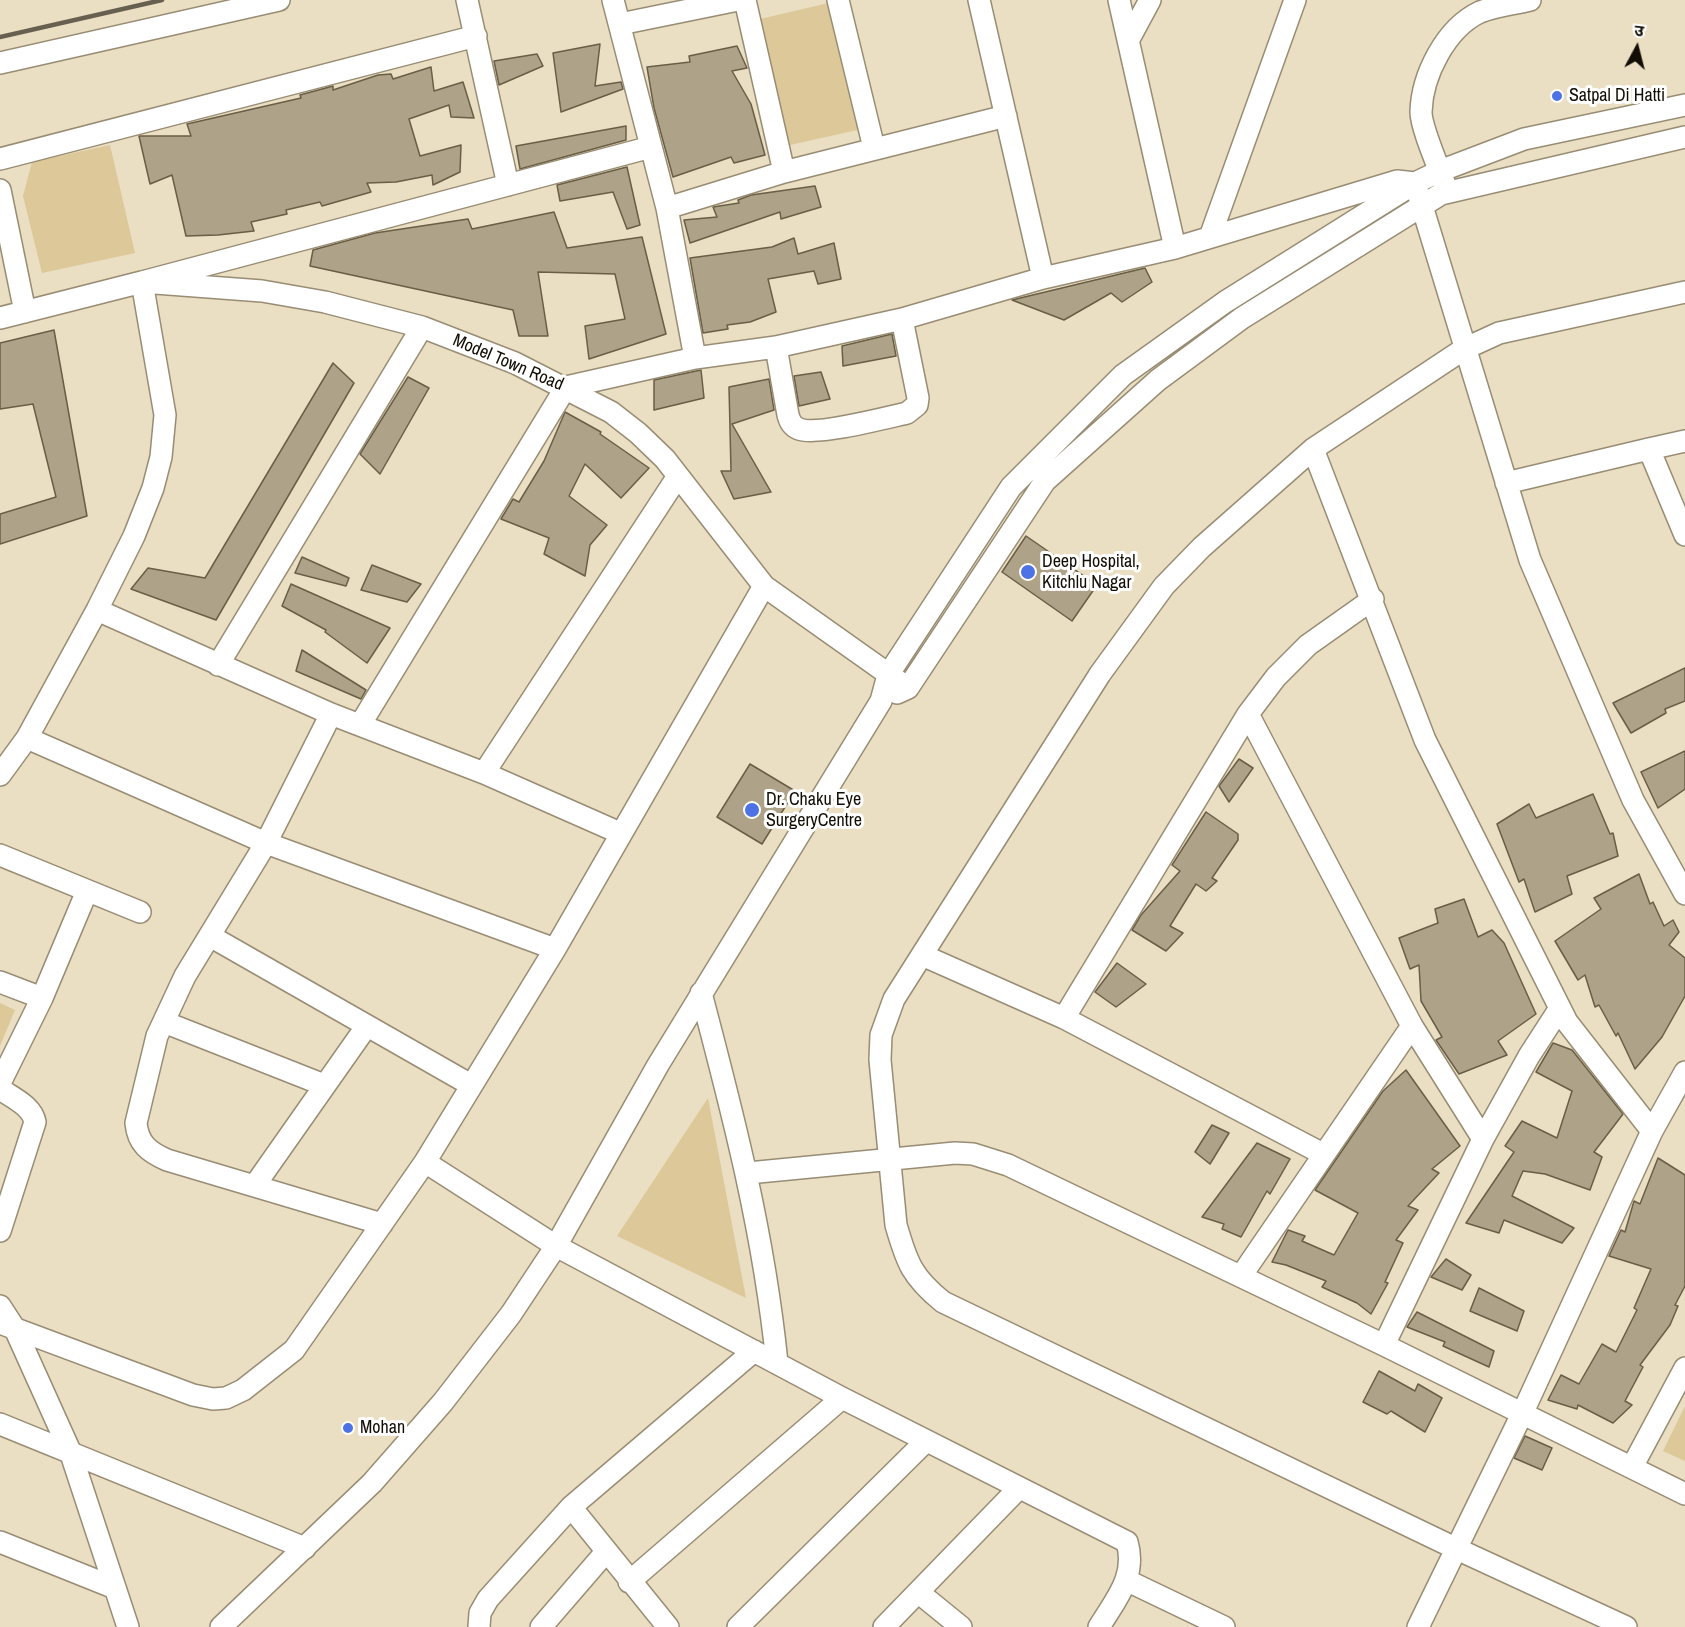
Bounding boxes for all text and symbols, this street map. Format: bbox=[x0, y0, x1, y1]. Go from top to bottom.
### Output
north arrow bbox=[1607, 18, 1667, 78]
text: उ bbox=[1633, 19, 1645, 42]
place label: Satpal Di Hatti bbox=[1569, 85, 1665, 107]
marker: Satpal Di Hatti bbox=[1550, 89, 1564, 103]
street label: Model Town Road bbox=[449, 330, 567, 396]
place label: Deep Hospital, Kitchlu Nagar bbox=[1042, 551, 1140, 594]
marker: Deep Hospital, Kitchlu Nagar bbox=[1019, 563, 1037, 581]
place label: Dr. Chaku Eye SurgeryCentre bbox=[766, 789, 862, 832]
marker: Dr. Chaku Eye SurgeryCentre bbox=[743, 801, 761, 819]
place label: Mohan bbox=[360, 1417, 405, 1439]
marker: Mohan bbox=[341, 1421, 355, 1435]

